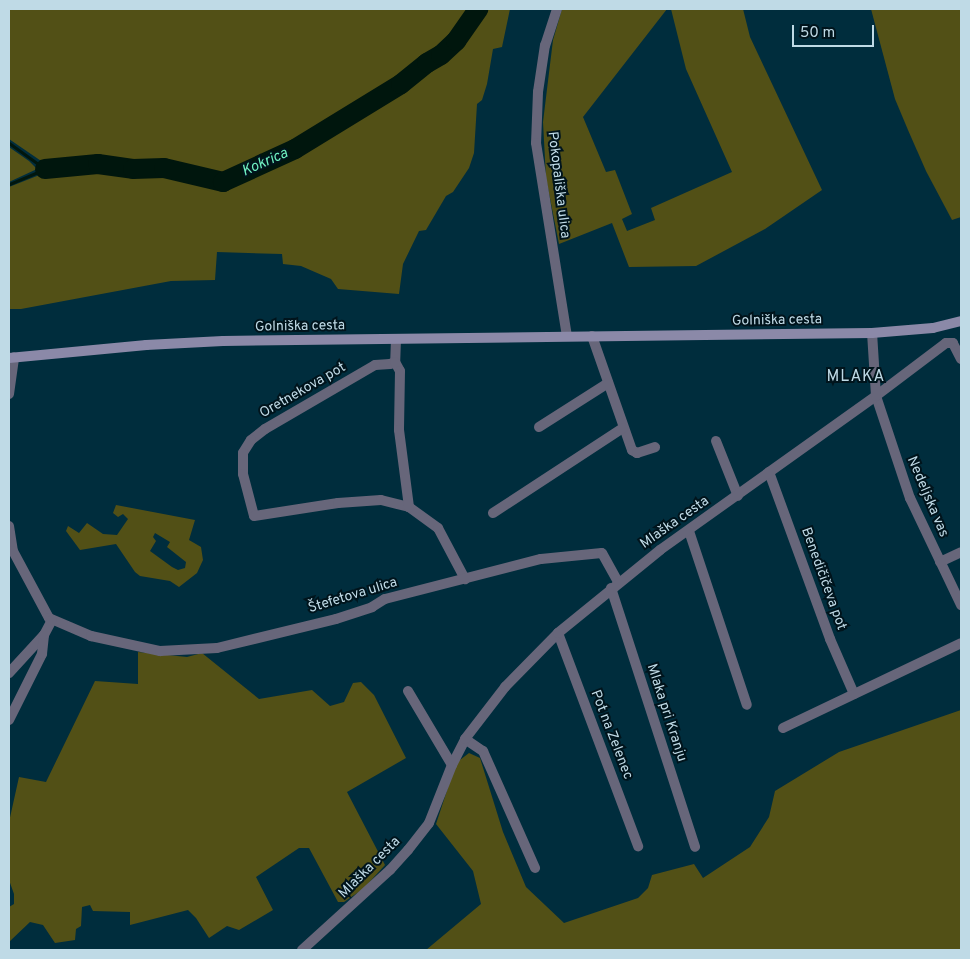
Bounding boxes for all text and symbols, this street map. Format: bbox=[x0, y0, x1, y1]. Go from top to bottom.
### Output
scale bar bbox=[795, 15, 878, 47]
text: 50 m bbox=[800, 24, 835, 43]
street label: Pokopališka ulica bbox=[543, 130, 573, 240]
water label: Kokrica bbox=[239, 145, 291, 181]
street label: Golniška cesta bbox=[732, 312, 822, 330]
street label: Golniška cesta bbox=[255, 318, 345, 336]
street label: Oretnekova pot bbox=[257, 360, 349, 422]
district label: MLAKA bbox=[826, 367, 886, 387]
street label: Nedeljska vas bbox=[902, 454, 952, 540]
street label: Mlaška cesta bbox=[637, 493, 713, 553]
street label: Benedičičeva pot bbox=[797, 525, 849, 633]
street label: Štefetova ulica bbox=[306, 575, 400, 617]
street label: Mlaka pri Kranju bbox=[642, 662, 690, 764]
street label: Pot na Zelenec bbox=[586, 688, 636, 782]
street label: Mlaška cesta bbox=[336, 834, 404, 902]

